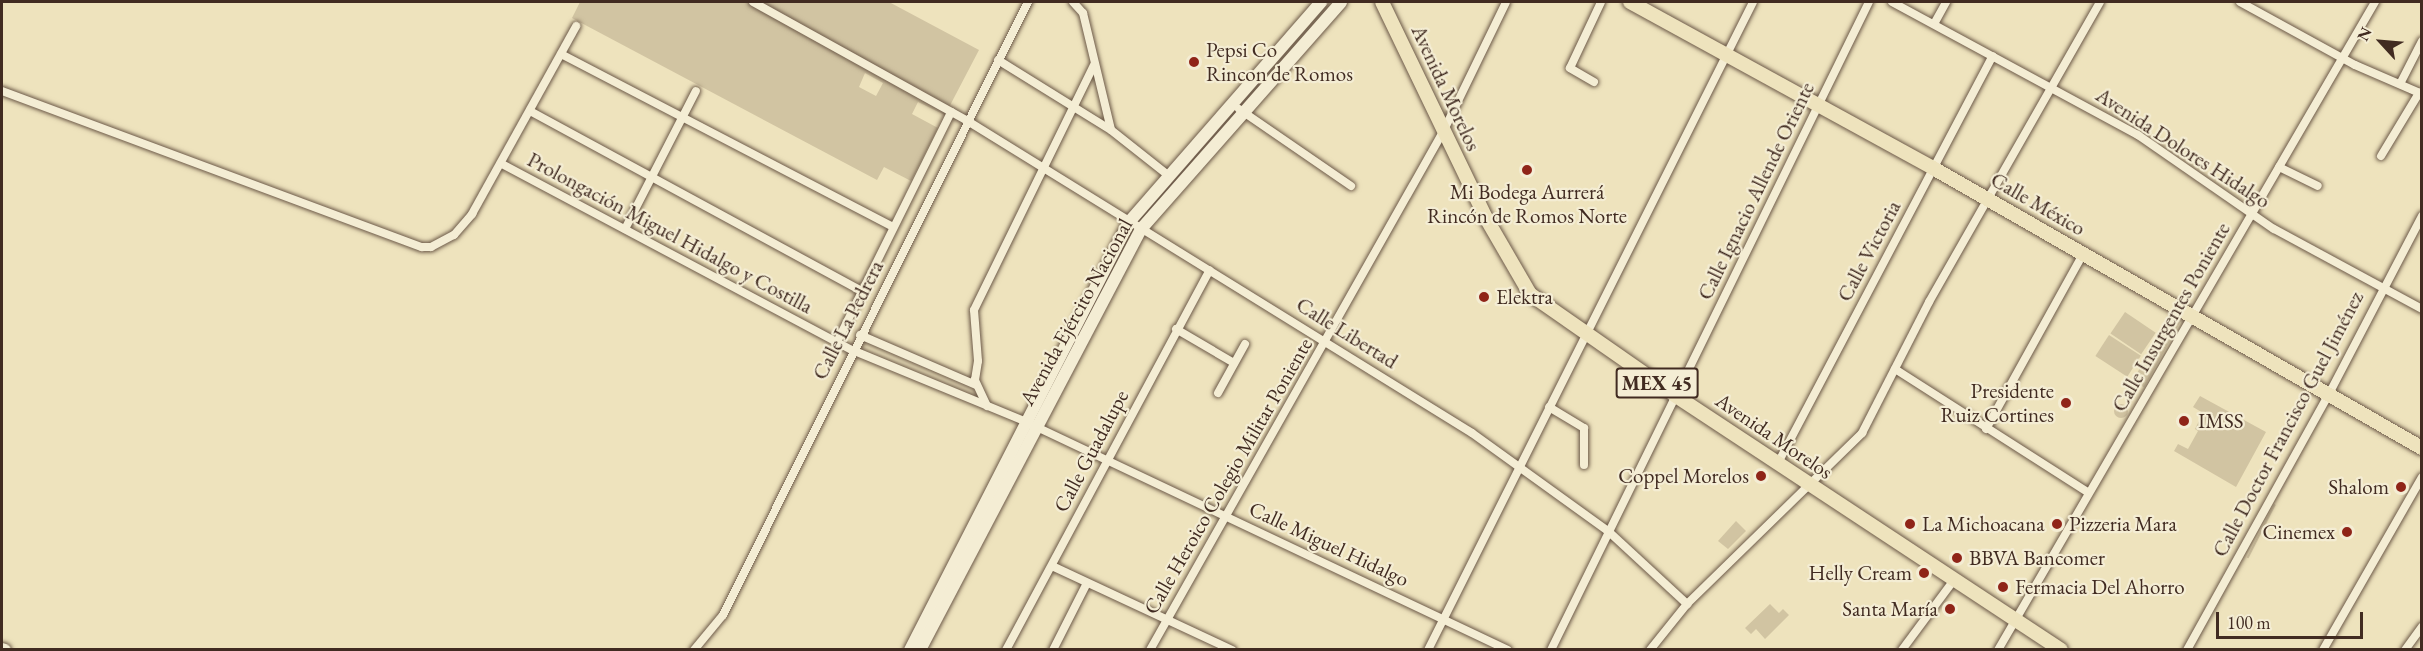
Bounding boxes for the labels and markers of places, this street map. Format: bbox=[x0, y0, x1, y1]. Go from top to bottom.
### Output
place label: Pepsi Co Rincon de Romos bbox=[1206, 37, 1353, 87]
marker: Pepsi Co Rincon de Romos bbox=[1187, 55, 1201, 69]
marker: Mi Bodega Aurrerá Rincón de Romos Norte bbox=[1520, 163, 1534, 177]
place label: Mi Bodega Aurrerá Rincón de Romos Norte bbox=[1427, 179, 1627, 229]
place label: Elektra bbox=[1496, 284, 1553, 310]
marker: Elektra bbox=[1477, 290, 1491, 304]
place label: Presidente Ruiz Cortines bbox=[1941, 378, 2054, 428]
marker: Presidente Ruiz Cortines bbox=[2059, 396, 2073, 410]
place label: IMSS bbox=[2198, 408, 2244, 434]
marker: IMSS bbox=[2175, 412, 2193, 430]
place label: Coppel Morelos bbox=[1618, 463, 1749, 489]
marker: Coppel Morelos bbox=[1754, 469, 1768, 483]
place label: Shalom bbox=[2328, 474, 2389, 500]
marker: Shalom bbox=[2394, 480, 2408, 494]
place label: La Michoacana bbox=[1922, 511, 2045, 537]
place label: Pizzeria Mara bbox=[2069, 511, 2177, 537]
marker: La Michoacana bbox=[1903, 517, 1917, 531]
marker: Pizzeria Mara bbox=[2050, 517, 2064, 531]
place label: Cinemex bbox=[2262, 519, 2335, 545]
marker: Cinemex bbox=[2340, 525, 2354, 539]
place label: BBVA Bancomer bbox=[1969, 545, 2105, 571]
marker: BBVA Bancomer bbox=[1950, 551, 1964, 565]
place label: Helly Cream bbox=[1808, 560, 1912, 586]
marker: Helly Cream bbox=[1917, 566, 1931, 580]
place label: Fermacia Del Ahorro bbox=[2015, 574, 2185, 600]
marker: Fermacia Del Ahorro bbox=[1996, 580, 2010, 594]
place label: Santa María bbox=[1842, 596, 1938, 622]
marker: Santa María bbox=[1943, 602, 1957, 616]

